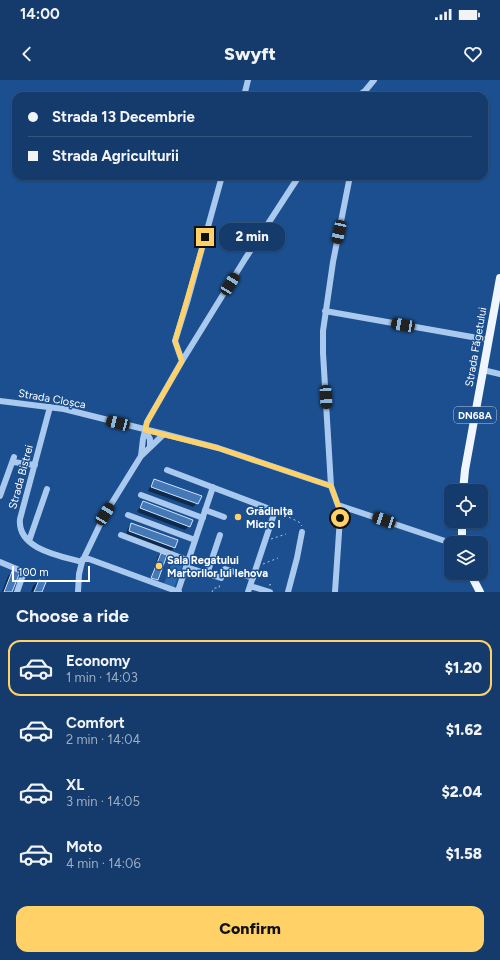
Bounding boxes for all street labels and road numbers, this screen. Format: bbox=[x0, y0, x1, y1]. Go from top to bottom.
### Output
street label: Strada Făgetului bbox=[463, 306, 489, 388]
street label: Strada Cloșca bbox=[17, 387, 87, 411]
road number: DN68A bbox=[454, 407, 496, 423]
street label: Strada Bistrei bbox=[6, 444, 36, 510]

